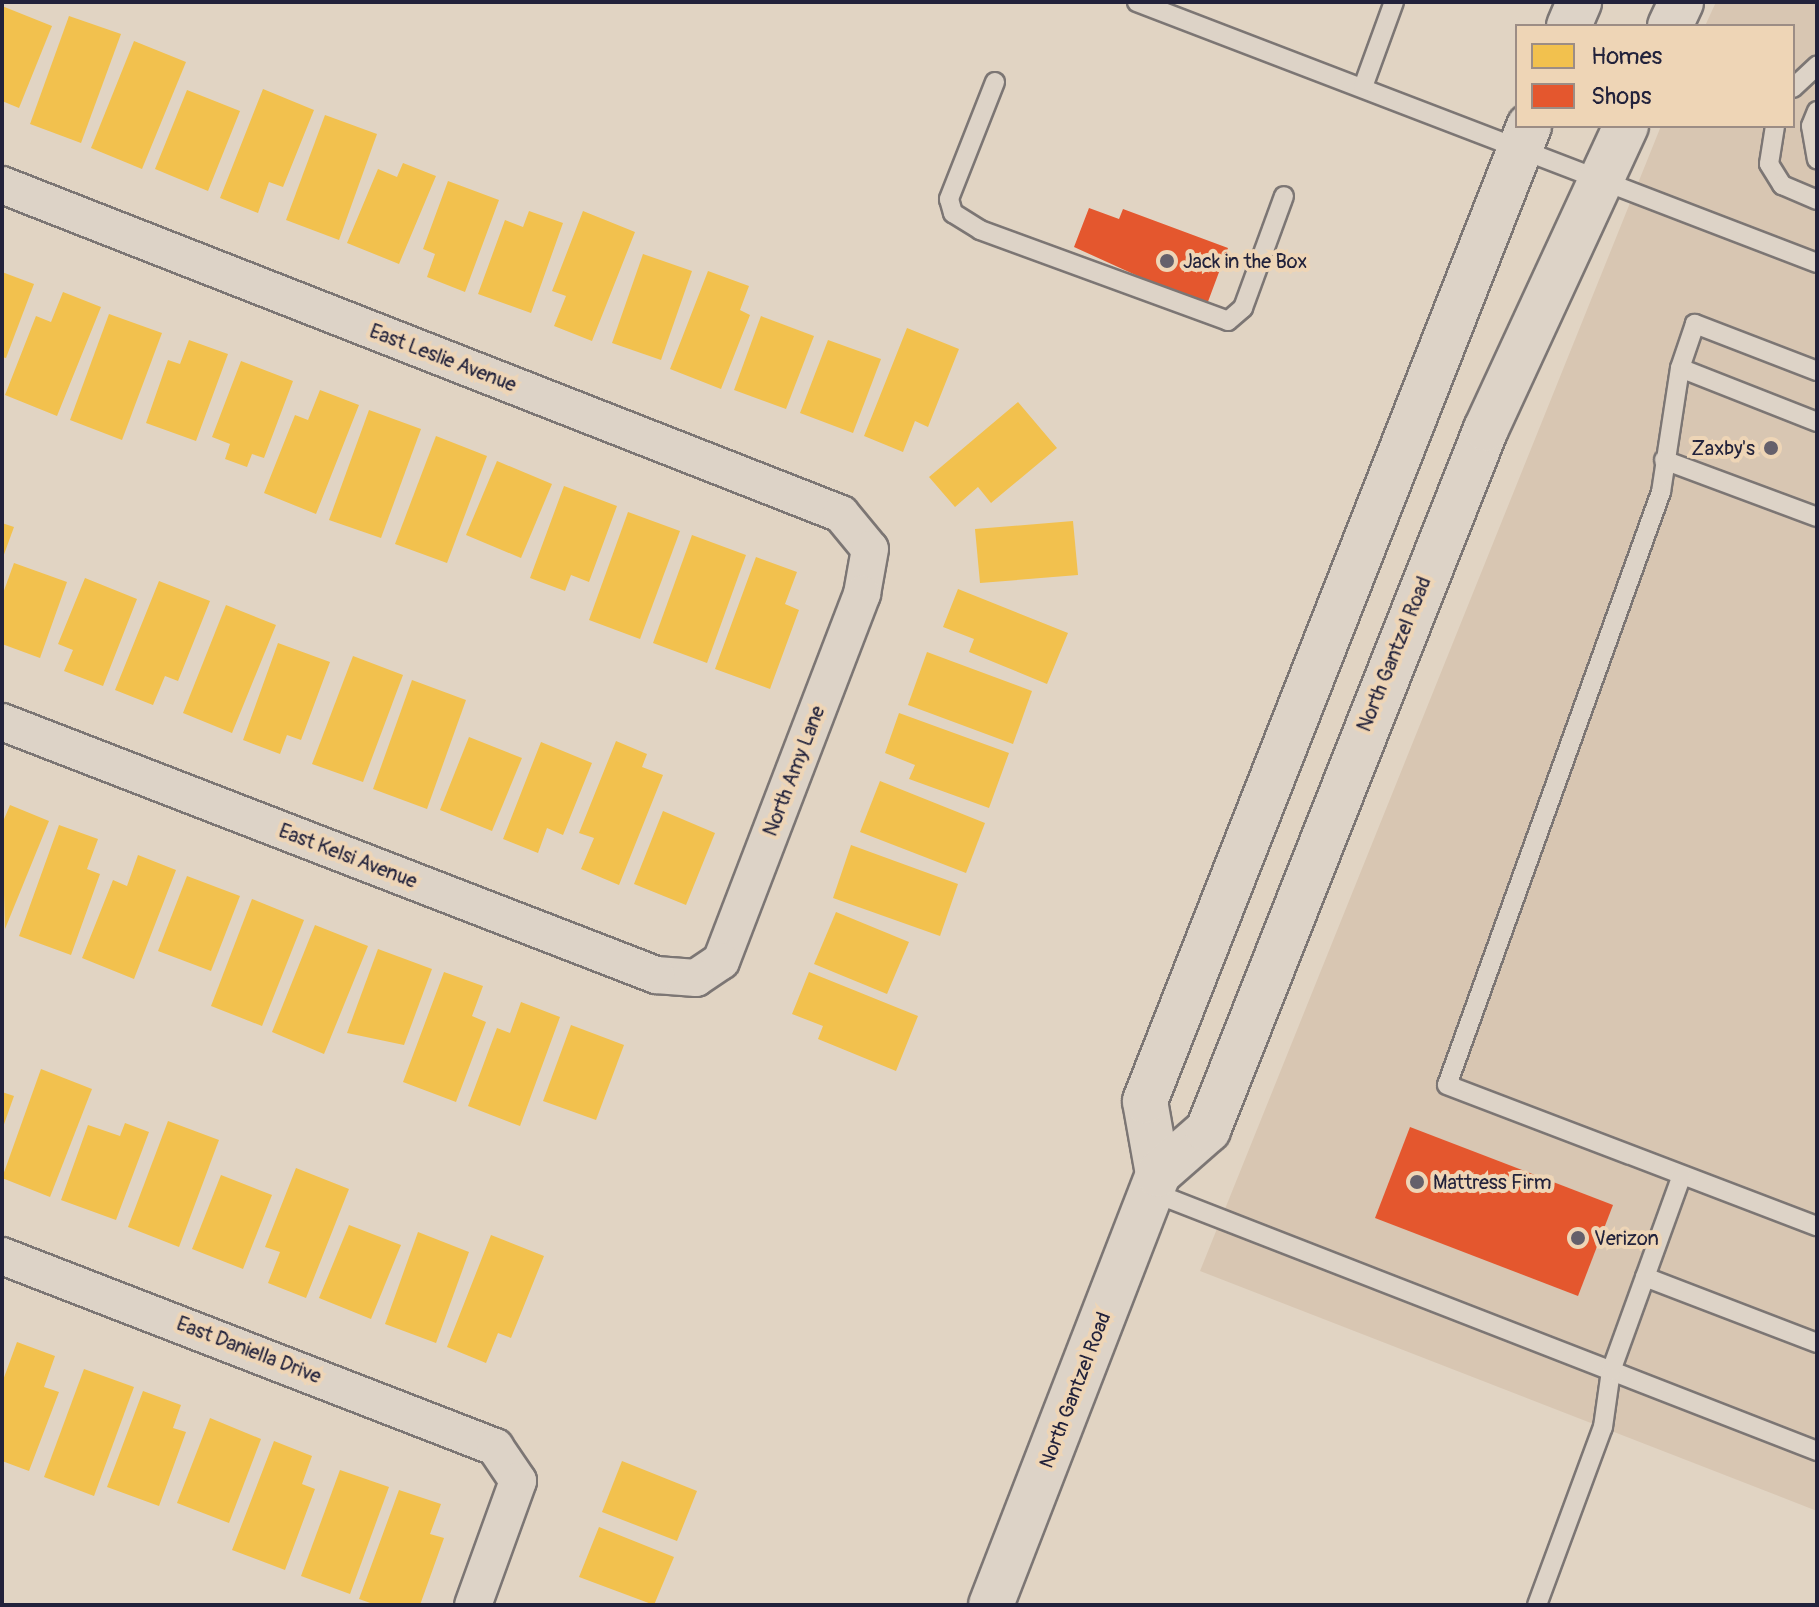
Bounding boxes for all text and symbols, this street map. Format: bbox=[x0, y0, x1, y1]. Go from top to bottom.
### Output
legend bbox=[1515, 24, 1795, 128]
text: Homes bbox=[1591, 42, 1662, 71]
text: Shops bbox=[1591, 82, 1651, 111]
place label: Jack in the Box bbox=[1183, 249, 1307, 273]
marker: Jack in the Box bbox=[1158, 252, 1176, 270]
street label: East Leslie Avenue bbox=[366, 319, 520, 397]
place label: Zaxby's bbox=[1691, 436, 1755, 460]
marker: Zaxby's bbox=[1762, 439, 1780, 457]
street label: North Gantzel Road bbox=[1352, 573, 1436, 735]
street label: North Amy Lane bbox=[758, 702, 830, 840]
street label: East Kelsi Avenue bbox=[276, 819, 420, 893]
place label: Mattress Firm bbox=[1433, 1170, 1552, 1194]
marker: Mattress Firm bbox=[1408, 1173, 1426, 1191]
place label: Verizon bbox=[1594, 1226, 1659, 1250]
marker: Verizon bbox=[1569, 1229, 1587, 1247]
street label: North Gantzel Road bbox=[1034, 1309, 1116, 1471]
street label: East Daniella Drive bbox=[173, 1311, 325, 1389]

